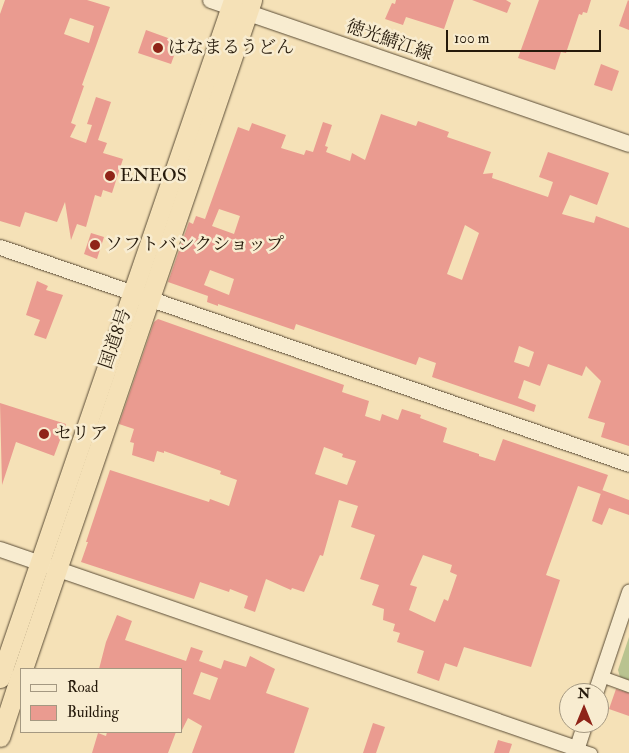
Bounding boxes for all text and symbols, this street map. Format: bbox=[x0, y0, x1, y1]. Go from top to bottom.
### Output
street label: 徳光鯖江線 bbox=[343, 16, 435, 66]
scale bar bbox=[449, 20, 604, 52]
text: 100 m bbox=[454, 29, 489, 48]
place label: はなまるうどん bbox=[168, 37, 294, 59]
marker: はなまるうどん bbox=[152, 42, 164, 54]
place label: ENEOS bbox=[120, 165, 187, 187]
marker: ENEOS bbox=[104, 170, 116, 182]
place label: ソフトバンクショップ bbox=[105, 234, 285, 256]
marker: ソフトバンクショップ bbox=[89, 239, 101, 251]
street label: 国道8号 bbox=[96, 306, 136, 372]
place label: セリア bbox=[54, 423, 108, 445]
marker: セリア bbox=[38, 428, 50, 440]
legend bbox=[20, 668, 182, 733]
text: Road bbox=[67, 678, 98, 697]
north arrow bbox=[559, 683, 609, 733]
text: N bbox=[578, 685, 590, 702]
text: Building bbox=[67, 703, 119, 722]

